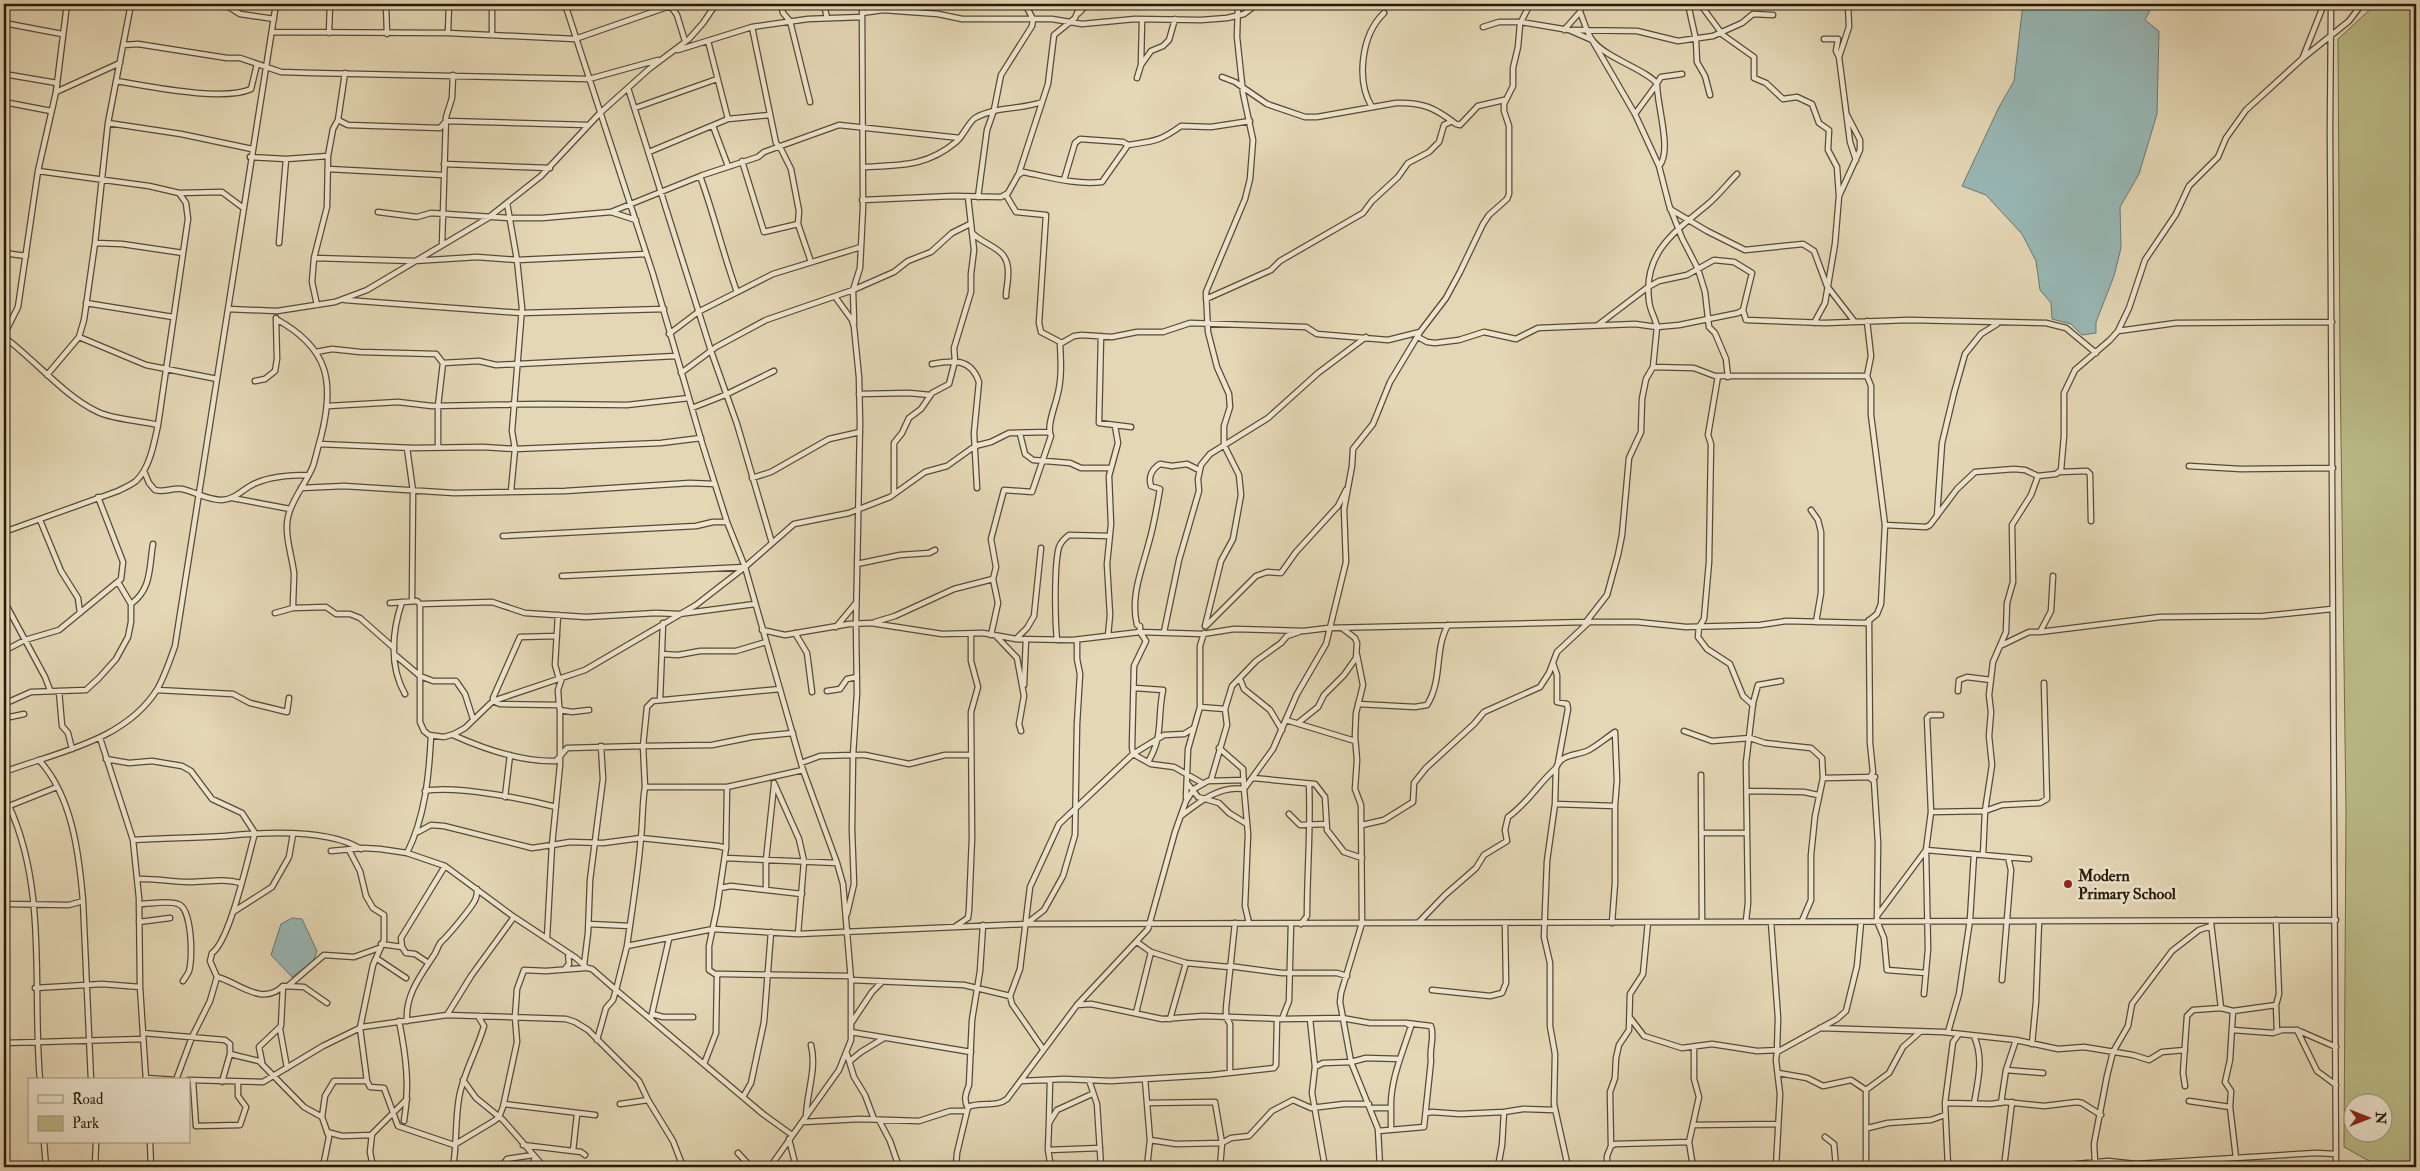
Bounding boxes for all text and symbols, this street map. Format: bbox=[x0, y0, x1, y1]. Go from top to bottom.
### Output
place label: Modern Primary School bbox=[2077, 866, 2177, 905]
marker: Modern Primary School bbox=[2062, 878, 2074, 890]
legend bbox=[28, 1078, 190, 1144]
text: Road bbox=[72, 1090, 104, 1109]
north arrow bbox=[2342, 1094, 2392, 1144]
text: N bbox=[2372, 1111, 2389, 1125]
text: Park bbox=[72, 1114, 99, 1133]

